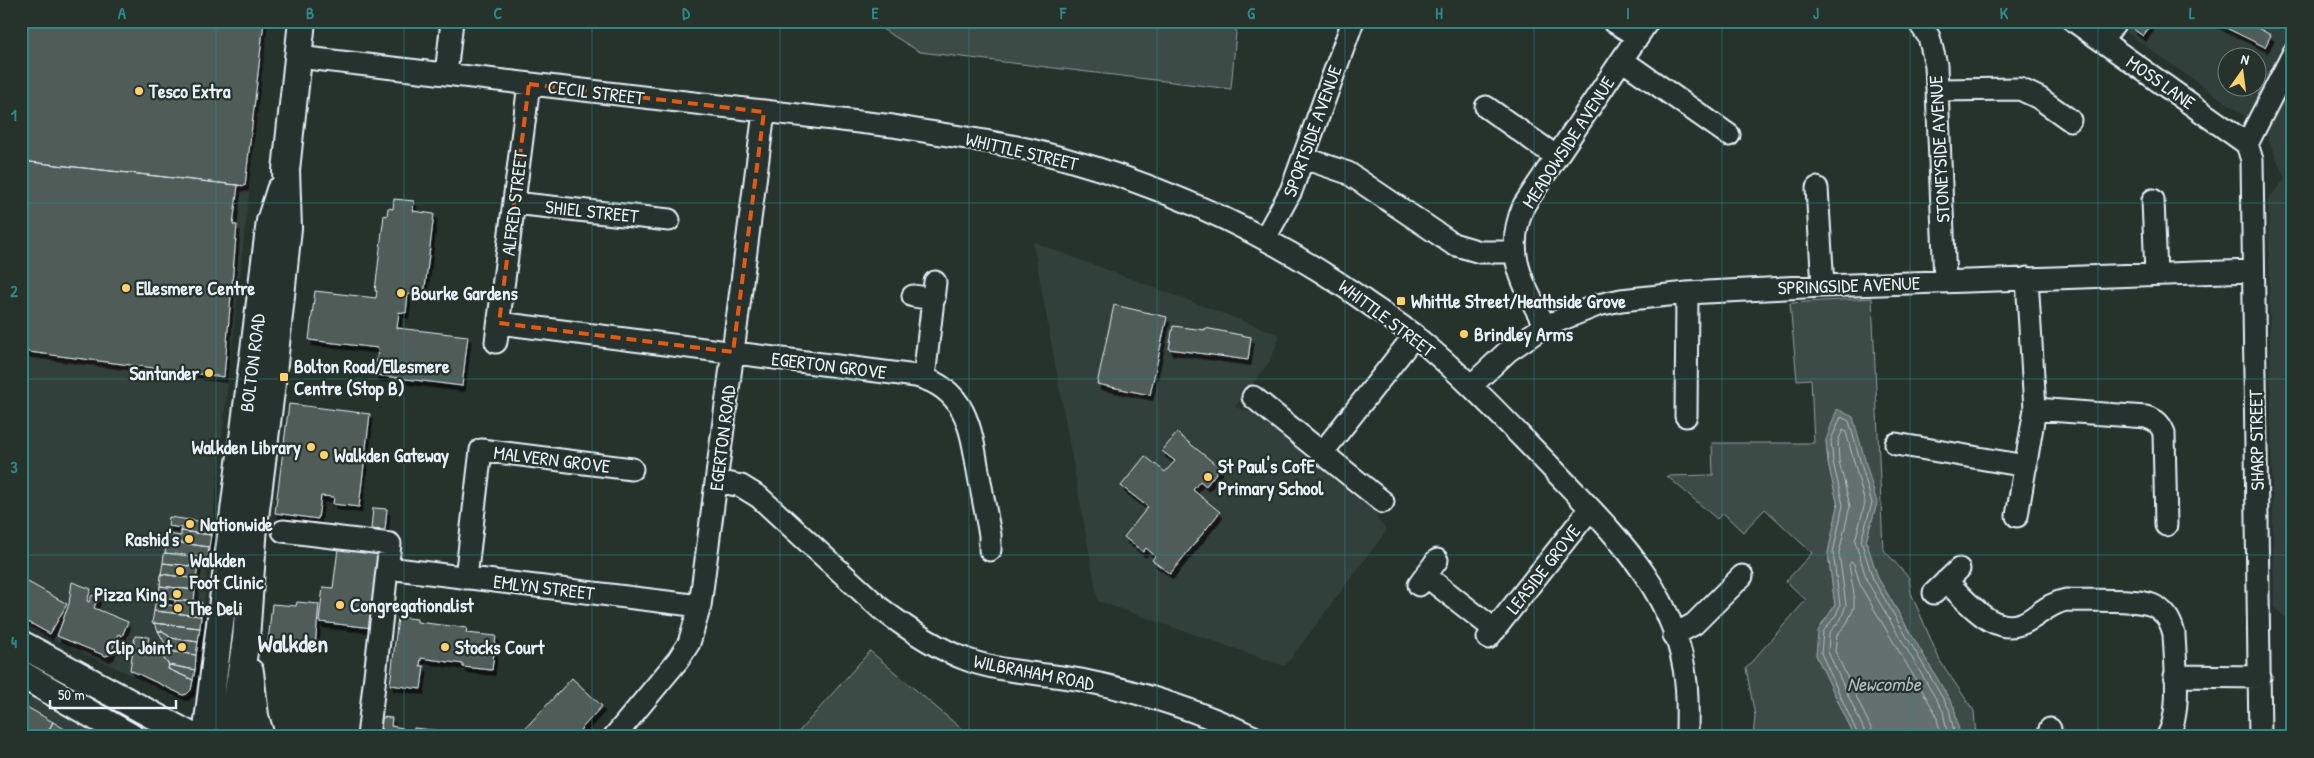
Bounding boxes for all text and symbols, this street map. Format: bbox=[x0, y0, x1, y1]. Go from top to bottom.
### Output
text: A bbox=[118, 2, 126, 24]
text: B bbox=[306, 2, 314, 24]
text: C bbox=[494, 2, 503, 24]
text: D bbox=[682, 2, 690, 24]
text: E bbox=[871, 2, 879, 24]
text: F bbox=[1059, 2, 1067, 24]
text: G bbox=[1247, 2, 1255, 24]
text: H bbox=[1435, 2, 1443, 24]
text: I bbox=[1626, 2, 1630, 24]
text: J bbox=[1813, 2, 1819, 24]
text: K bbox=[2000, 2, 2009, 24]
text: L bbox=[2189, 2, 2195, 24]
north arrow bbox=[2216, 48, 2266, 98]
street label: MOSS LANE bbox=[2121, 49, 2201, 116]
text: N bbox=[2239, 49, 2252, 69]
street label: SPORTSIDE AVENUE bbox=[1276, 61, 1348, 200]
street label: MEADOWSIDE AVENUE bbox=[1516, 70, 1621, 213]
street label: CECIL STREET bbox=[546, 73, 647, 111]
street label: STONEYSIDE AVENUE bbox=[1922, 74, 1956, 223]
place label: Tesco Extra bbox=[148, 78, 231, 104]
marker: Tesco Extra bbox=[133, 85, 145, 97]
text: 1 bbox=[11, 104, 17, 126]
street label: WHITTLE STREET bbox=[963, 125, 1082, 177]
street label: ALFRED STREET bbox=[495, 148, 533, 257]
street label: SHIEL STREET bbox=[544, 193, 641, 229]
street label: SPRINGSIDE AVENUE bbox=[1777, 270, 1921, 300]
street label: WHITTLE STREET bbox=[1333, 273, 1441, 364]
place label: Ellesmere Centre bbox=[136, 275, 256, 301]
text: 2 bbox=[10, 280, 18, 302]
place label: Bourke Gardens bbox=[411, 280, 518, 306]
marker: Ellesmere Centre bbox=[120, 282, 132, 294]
marker: Bourke Gardens bbox=[395, 287, 407, 299]
place label: Whittle Street/Heathside Grove bbox=[1411, 288, 1626, 314]
marker: Whittle Street/Heathside Grove bbox=[1395, 295, 1407, 307]
street label: BOLTON ROAD bbox=[233, 312, 271, 414]
place label: Brindley Arms bbox=[1474, 321, 1574, 348]
marker: Brindley Arms bbox=[1458, 328, 1470, 340]
street label: EGERTON GROVE bbox=[770, 345, 889, 385]
place label: Bolton Road/Ellesmere Centre (Stop B) bbox=[294, 353, 450, 402]
place label: Santander bbox=[129, 360, 200, 386]
marker: Santander bbox=[203, 367, 215, 379]
marker: Bolton Road/Ellesmere Centre (Stop B) bbox=[278, 371, 290, 383]
street label: EGERTON ROAD bbox=[703, 384, 741, 492]
street label: SHARP STREET bbox=[2242, 388, 2270, 491]
place label: Walkden Library bbox=[192, 434, 301, 461]
street label: MALVERN GROVE bbox=[492, 439, 612, 479]
marker: Walkden Library bbox=[305, 441, 317, 453]
place label: Walkden Gateway bbox=[334, 442, 449, 469]
marker: Walkden Gateway bbox=[318, 449, 330, 461]
place label: St Paul's CofE Primary School bbox=[1218, 453, 1324, 502]
text: 3 bbox=[10, 456, 18, 478]
marker: St Paul's CofE Primary School bbox=[1202, 471, 1214, 483]
place label: Nationwide bbox=[200, 511, 273, 537]
marker: Nationwide bbox=[184, 518, 196, 530]
street label: LEASIDE GROVE bbox=[1500, 518, 1587, 619]
place label: Rashid's bbox=[126, 526, 180, 552]
marker: Rashid's bbox=[183, 533, 195, 545]
place label: Walkden Foot Clinic bbox=[189, 547, 264, 595]
marker: Walkden Foot Clinic bbox=[174, 565, 186, 577]
street label: EMLYN STREET bbox=[492, 568, 597, 606]
place label: Pizza King bbox=[94, 581, 168, 608]
marker: Pizza King bbox=[171, 588, 183, 600]
place label: Congregationalist bbox=[350, 592, 475, 619]
place label: The Deli bbox=[187, 595, 243, 621]
marker: Congregationalist bbox=[334, 599, 346, 611]
marker: The Deli bbox=[172, 602, 184, 614]
district label: Walkden bbox=[258, 627, 328, 659]
text: 4 bbox=[11, 631, 17, 653]
place label: Clip Joint bbox=[106, 634, 173, 661]
place label: Stocks Court bbox=[455, 634, 546, 660]
marker: Clip Joint bbox=[176, 641, 188, 653]
marker: Stocks Court bbox=[439, 641, 451, 653]
street label: WILBRAHAM ROAD bbox=[972, 648, 1096, 696]
water label: Newcombe bbox=[1847, 670, 1922, 697]
scale bar bbox=[50, 678, 176, 710]
text: 50 m bbox=[58, 684, 85, 705]

